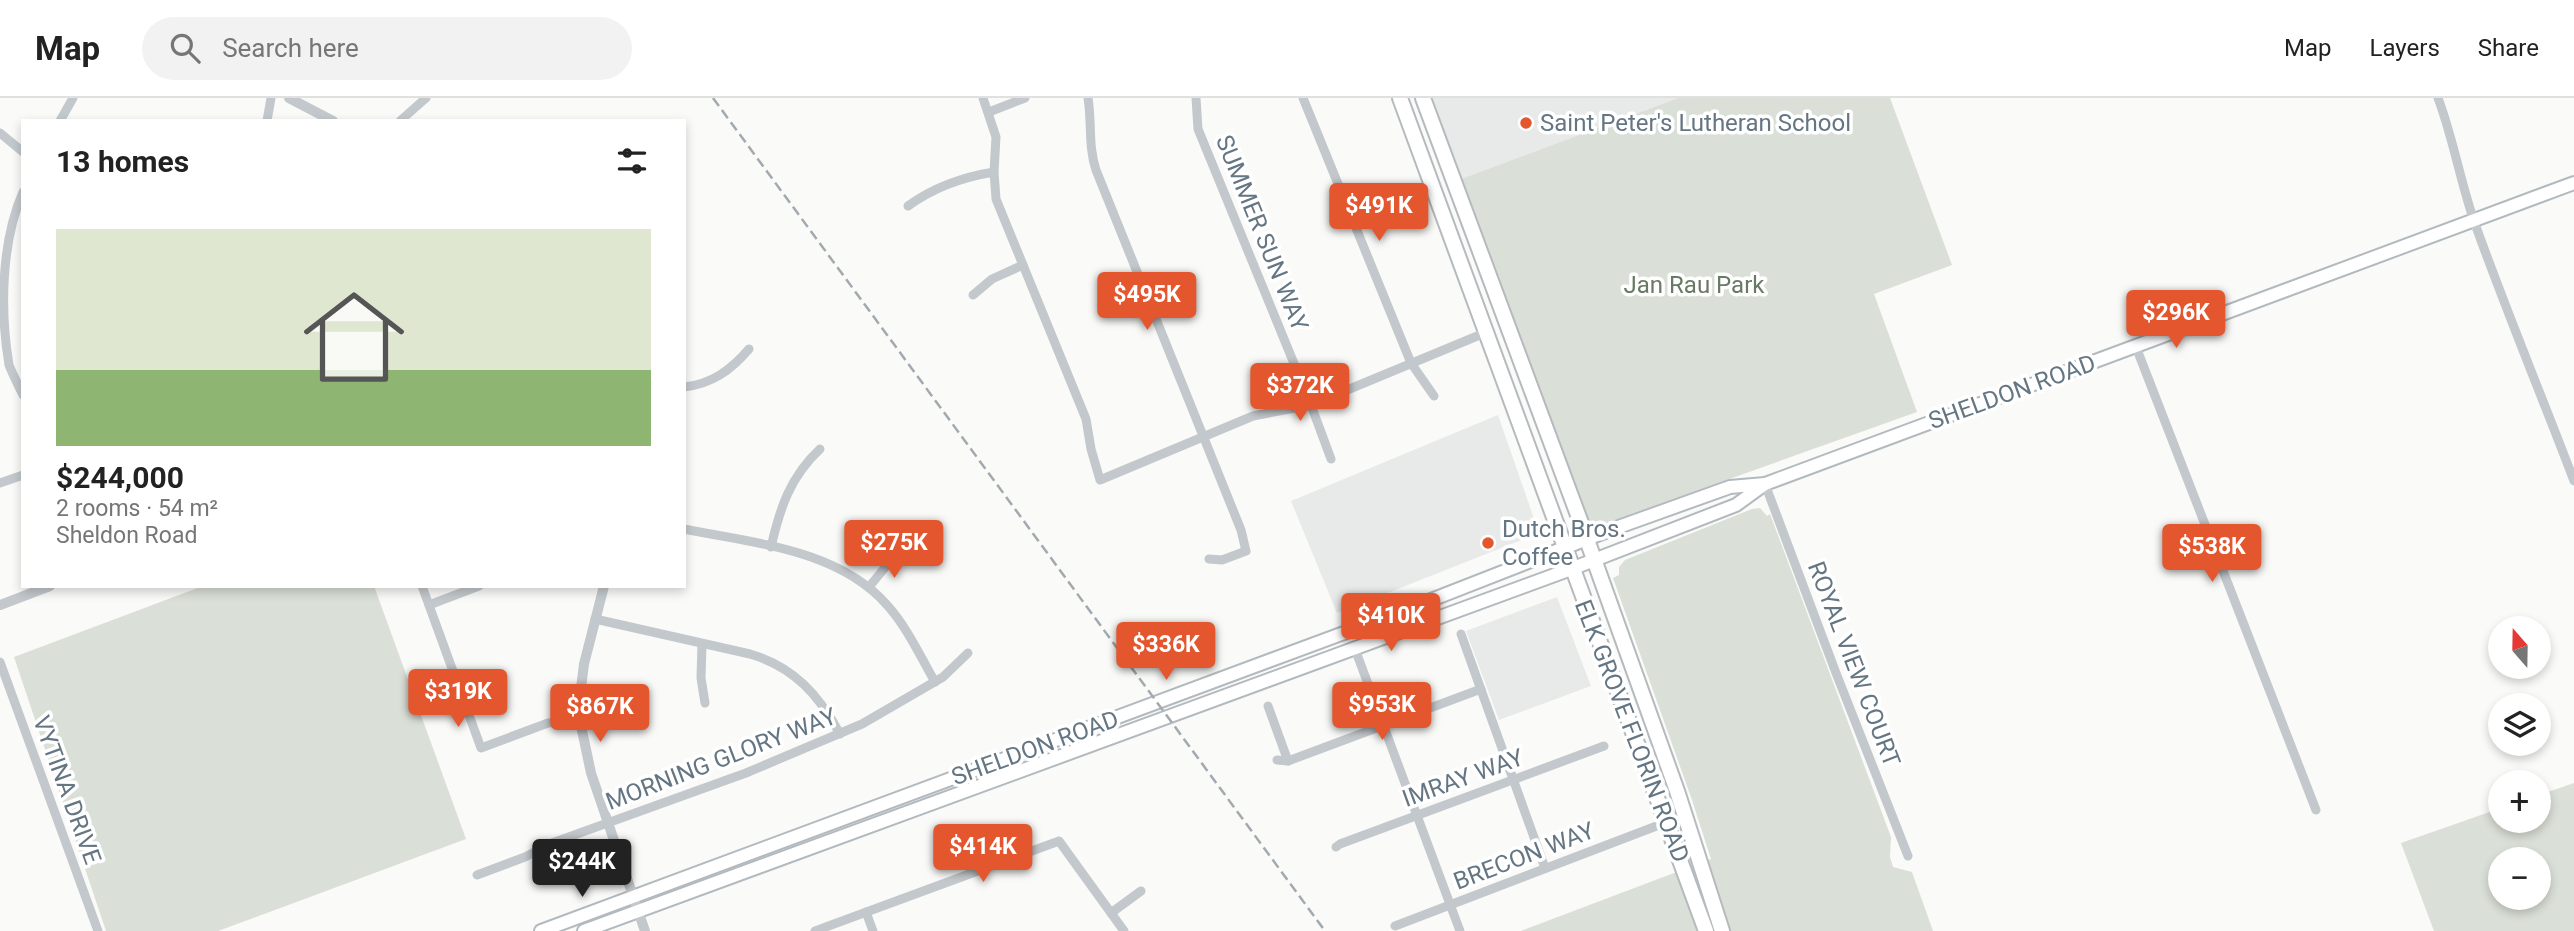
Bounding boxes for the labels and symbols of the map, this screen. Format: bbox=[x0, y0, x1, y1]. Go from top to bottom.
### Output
place label: Saint Peter's Lutheran School bbox=[1540, 109, 1851, 137]
marker: Saint Peter's Lutheran School bbox=[1518, 115, 1534, 131]
street label: SUMMER SUN WAY bbox=[1210, 131, 1314, 336]
pin: $491K bbox=[1330, 184, 1428, 243]
park label: Jan Rau Park bbox=[1624, 271, 1765, 299]
pin: $495K bbox=[1098, 272, 1196, 332]
pin: $296K bbox=[2127, 290, 2225, 350]
street label: SHELDON ROAD bbox=[1925, 349, 2099, 435]
pin: $372K bbox=[1251, 364, 1349, 423]
place label: Dutch Bros. Coffee bbox=[1502, 515, 1626, 571]
pin: $275K bbox=[845, 520, 943, 580]
pin: $538K bbox=[2163, 524, 2261, 584]
marker: Dutch Bros. Coffee bbox=[1480, 535, 1496, 551]
street label: ROYAL VIEW COURT bbox=[1802, 558, 1906, 770]
pin: $410K bbox=[1342, 594, 1440, 653]
street label: ELK GROVE FLORIN ROAD bbox=[1569, 596, 1695, 866]
north arrow bbox=[2488, 616, 2552, 679]
pin: $336K bbox=[1117, 622, 1215, 682]
pin: $319K bbox=[409, 670, 507, 729]
pin: $953K bbox=[1333, 682, 1431, 742]
pin: $867K bbox=[551, 684, 649, 744]
street label: MORNING GLORY WAY bbox=[602, 702, 841, 816]
street label: SHELDON ROAD bbox=[948, 705, 1122, 791]
street label: VYTINA DRIVE bbox=[27, 712, 107, 868]
street label: IMRAY WAY bbox=[1399, 743, 1528, 813]
street label: BRECON WAY bbox=[1450, 816, 1599, 896]
pin: $414K bbox=[934, 824, 1032, 884]
pin: $244K bbox=[533, 840, 631, 899]

